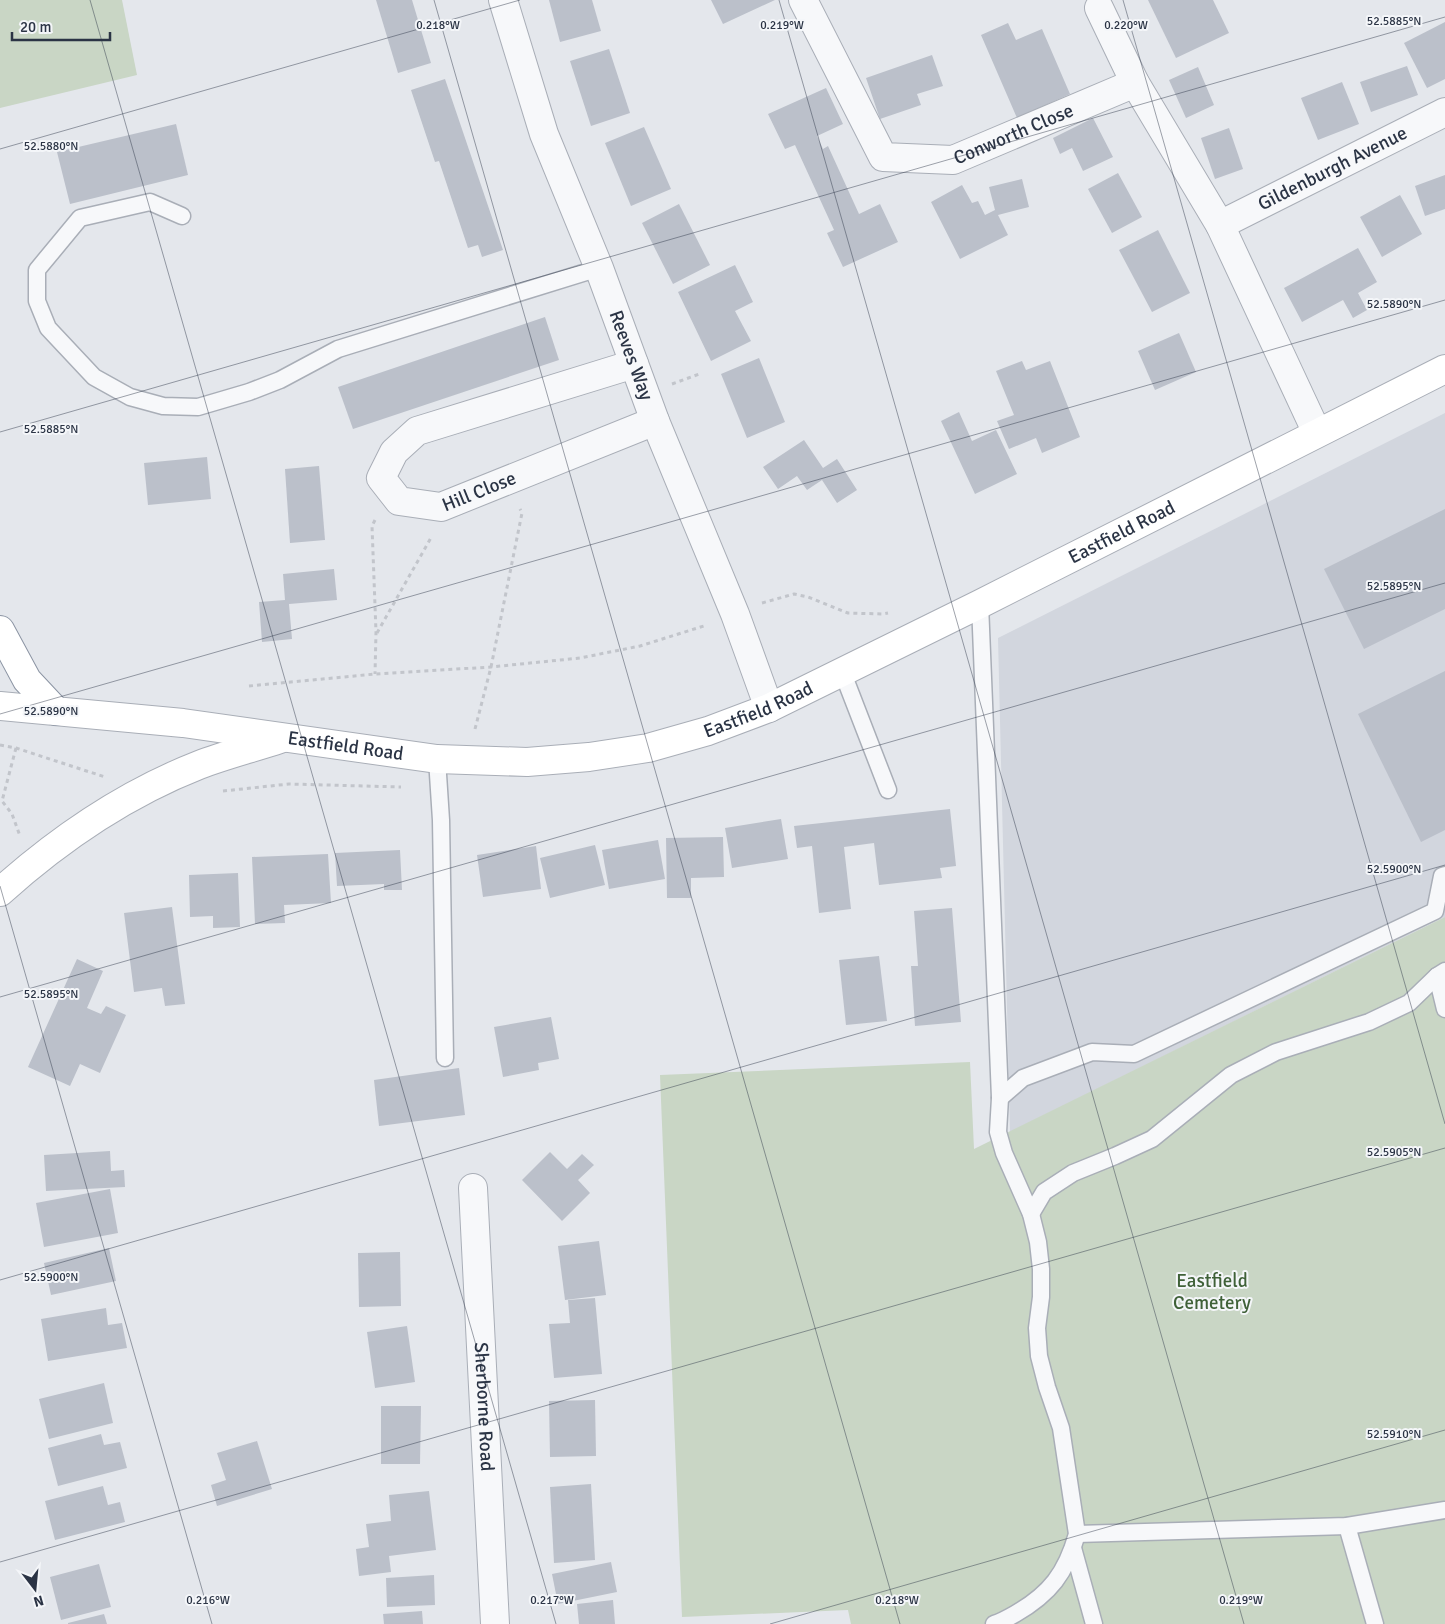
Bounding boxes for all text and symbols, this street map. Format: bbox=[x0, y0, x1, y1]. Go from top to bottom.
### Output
scale bar bbox=[12, 10, 110, 42]
text: 52.5885°N bbox=[1367, 14, 1421, 29]
text: 20 m bbox=[20, 18, 51, 36]
text: 0.218°W bbox=[416, 18, 460, 33]
text: 0.219°W bbox=[760, 18, 804, 33]
text: 0.220°W bbox=[1104, 18, 1148, 33]
street label: Conworth Close bbox=[950, 98, 1077, 170]
street label: Gildenburgh Avenue bbox=[1254, 121, 1411, 216]
text: 52.5880°N bbox=[24, 139, 78, 154]
text: 52.5890°N bbox=[1367, 297, 1421, 312]
street label: Reeves Way bbox=[604, 307, 658, 404]
text: 52.5885°N bbox=[24, 422, 78, 437]
street label: Hill Close bbox=[439, 466, 520, 517]
street label: Eastfield Road bbox=[1064, 495, 1179, 569]
text: 52.5895°N bbox=[1367, 579, 1421, 594]
street label: Eastfield Road bbox=[700, 676, 817, 744]
text: 52.5890°N bbox=[24, 704, 78, 719]
street label: Eastfield Road bbox=[286, 726, 405, 766]
text: 52.5900°N bbox=[1367, 862, 1421, 877]
text: 52.5895°N bbox=[24, 987, 78, 1002]
text: 52.5905°N bbox=[1367, 1145, 1421, 1160]
park label: Eastfield Cemetery bbox=[1173, 1269, 1251, 1315]
text: 52.5900°N bbox=[24, 1270, 78, 1285]
street label: Sherborne Road bbox=[469, 1342, 499, 1472]
text: 52.5910°N bbox=[1367, 1427, 1421, 1442]
north arrow bbox=[10, 1564, 60, 1614]
text: N bbox=[31, 1592, 45, 1611]
text: 0.216°W bbox=[186, 1593, 230, 1608]
text: 0.217°W bbox=[530, 1593, 574, 1608]
text: 0.218°W bbox=[875, 1593, 919, 1608]
text: 0.219°W bbox=[1219, 1593, 1263, 1608]

